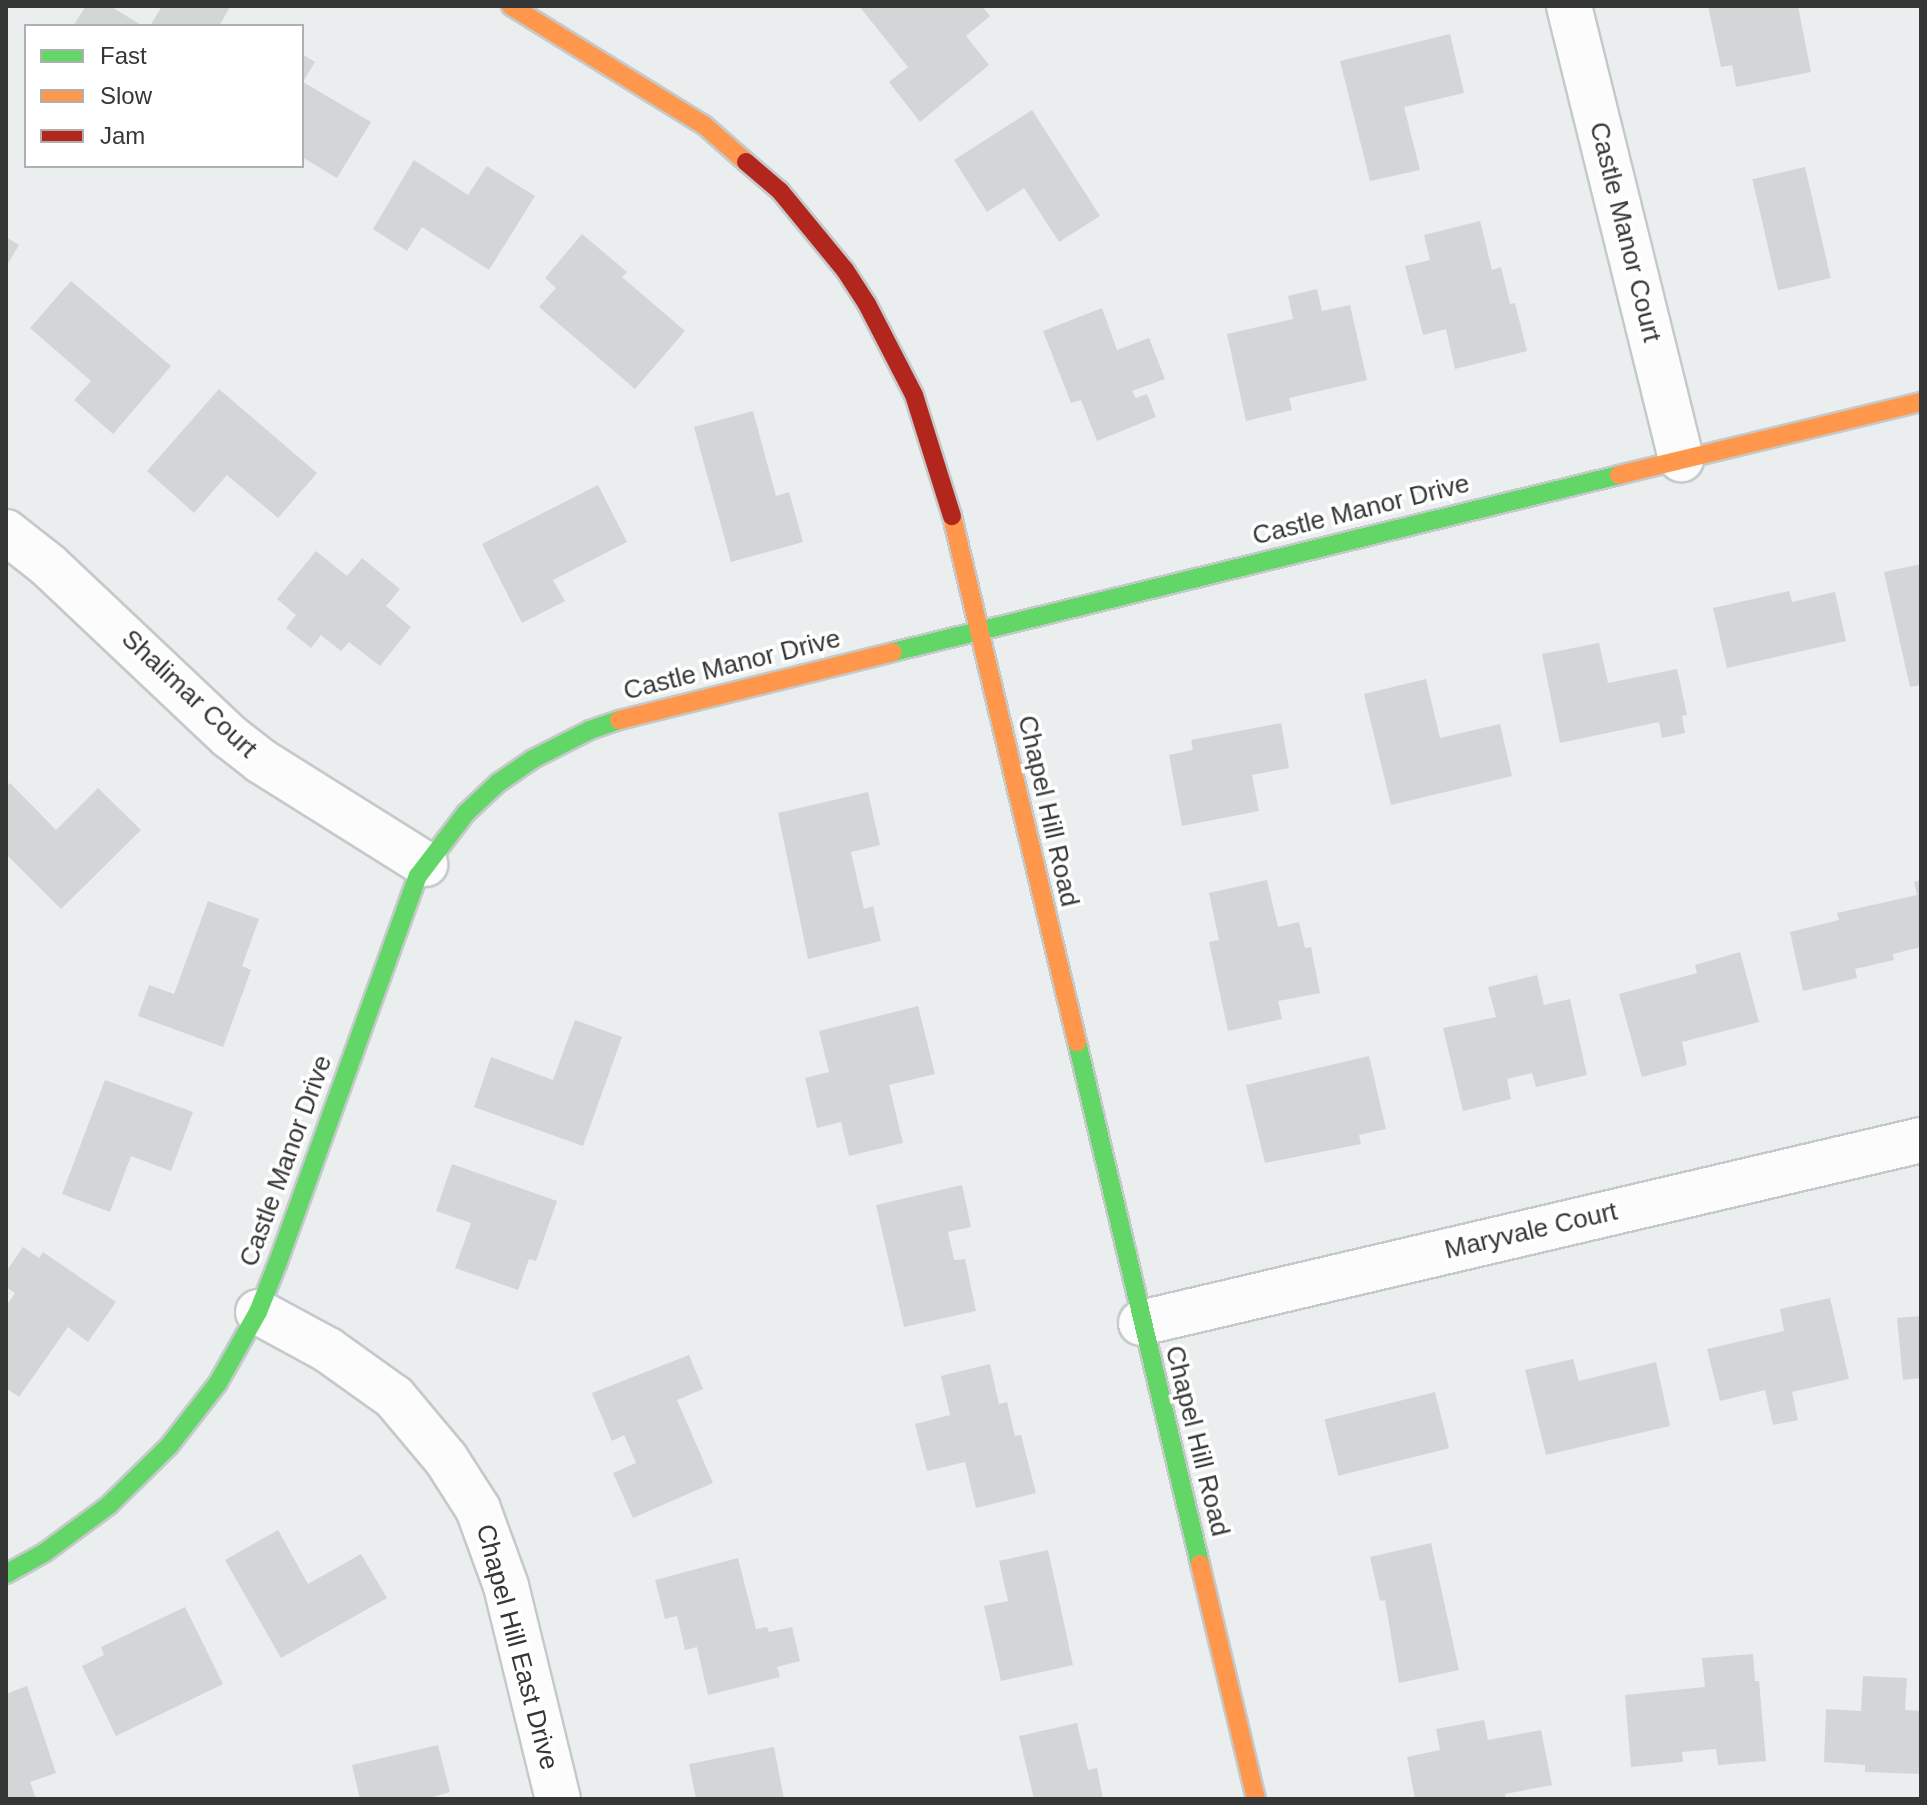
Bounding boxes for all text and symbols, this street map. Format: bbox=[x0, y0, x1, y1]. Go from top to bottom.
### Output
legend bbox=[24, 24, 304, 168]
text: Fast bbox=[100, 42, 147, 69]
text: Slow bbox=[100, 82, 152, 109]
street label: Castle Manor Court bbox=[1583, 119, 1667, 345]
text: Jam bbox=[100, 122, 145, 149]
street label: Castle Manor Drive bbox=[1249, 468, 1473, 552]
street label: Shalimar Court bbox=[115, 623, 263, 765]
street label: Castle Manor Drive bbox=[620, 623, 844, 707]
street label: Chapel Hill Road bbox=[1011, 712, 1085, 910]
street label: Castle Manor Drive bbox=[233, 1051, 339, 1271]
street label: Maryvale Court bbox=[1442, 1196, 1620, 1266]
street label: Chapel Hill Road bbox=[1158, 1343, 1236, 1539]
street label: Chapel Hill East Drive bbox=[469, 1521, 565, 1773]

